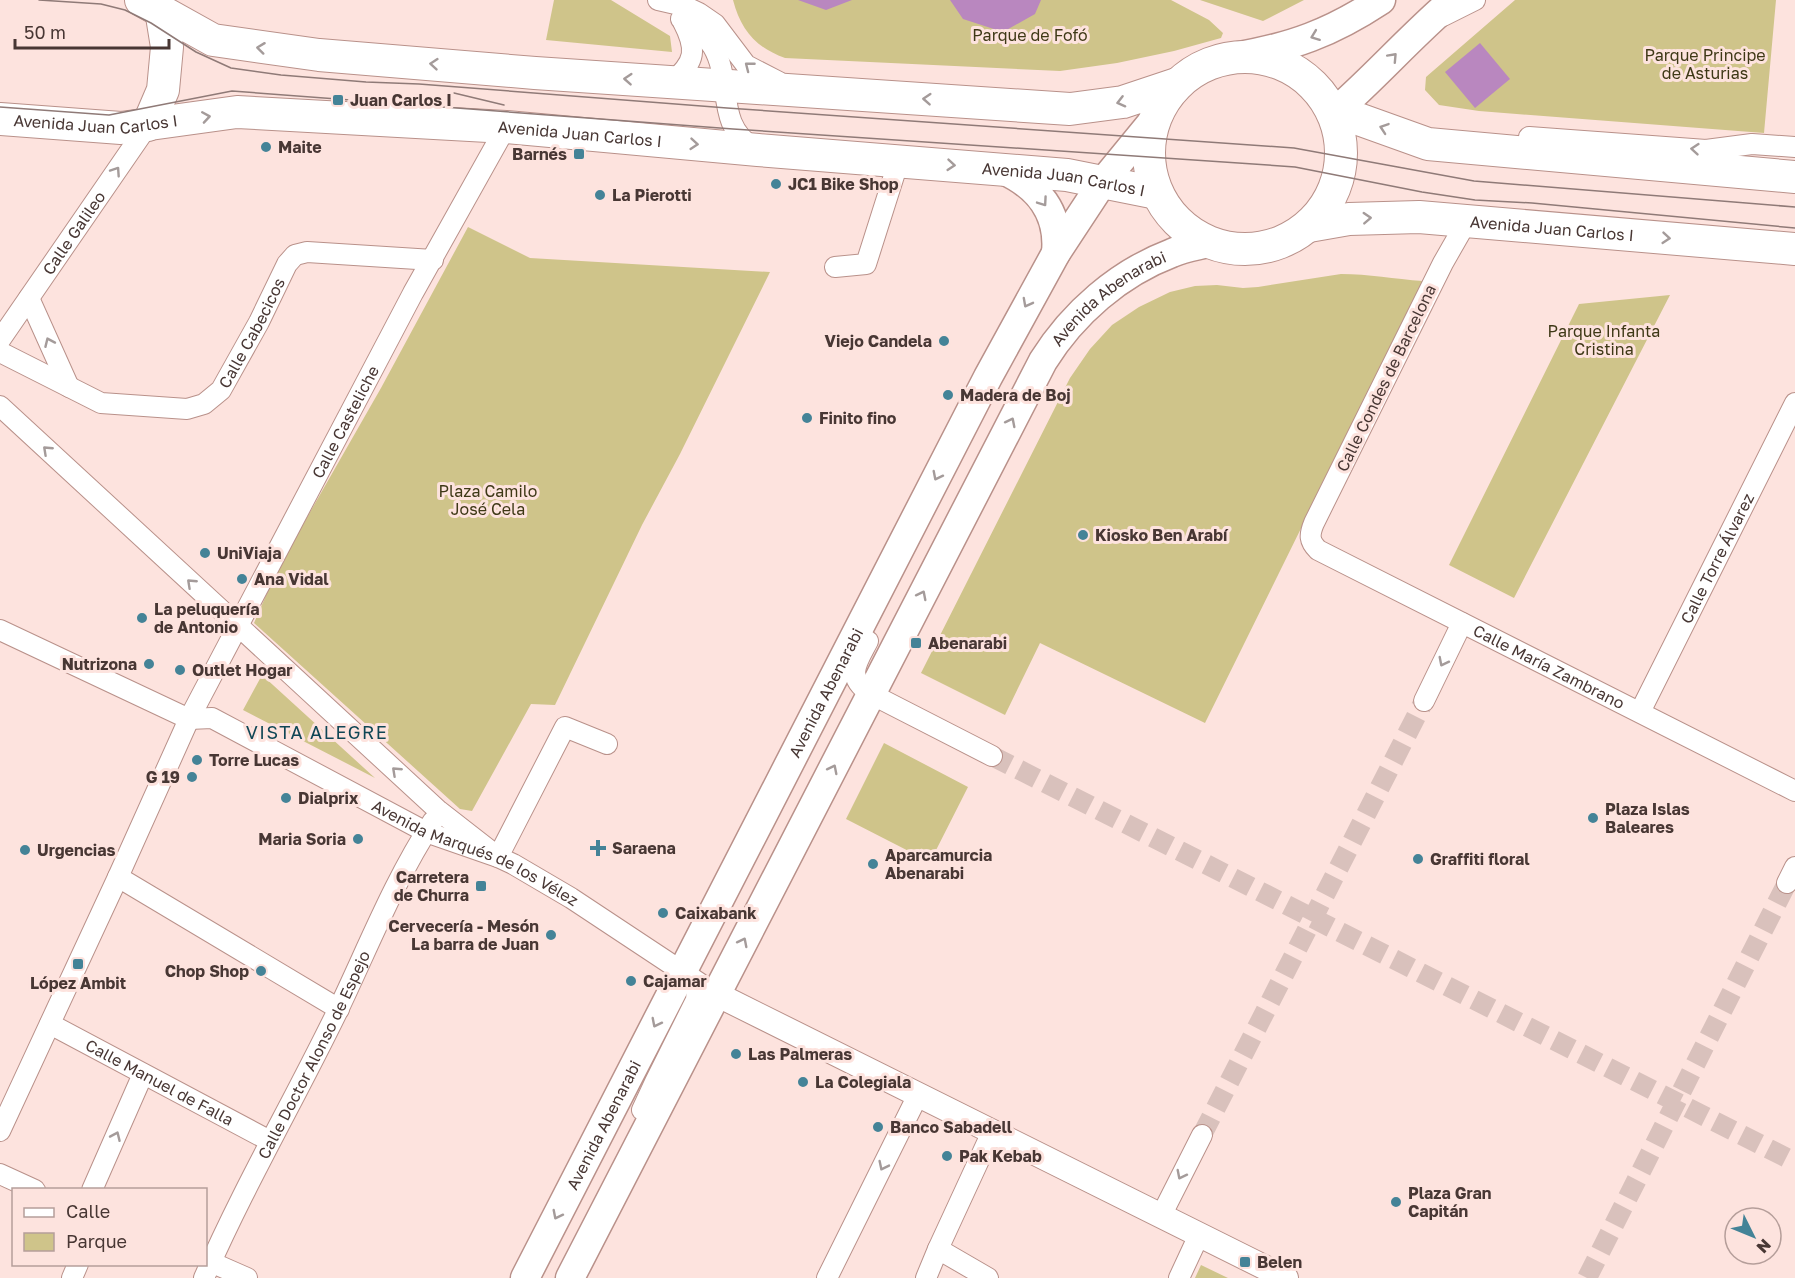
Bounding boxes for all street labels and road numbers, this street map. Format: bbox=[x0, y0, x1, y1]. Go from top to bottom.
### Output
street label: Avenida Juan Carlos I bbox=[13, 110, 179, 138]
street label: Avenida Juan Carlos I bbox=[497, 117, 663, 151]
street label: Avenida Juan Carlos I bbox=[981, 158, 1147, 200]
street label: Calle Galileo bbox=[38, 187, 109, 279]
street label: Avenida Juan Carlos I bbox=[1469, 211, 1635, 245]
street label: Avenida Abenarabi bbox=[1047, 247, 1169, 350]
street label: Calle Cabecicos bbox=[214, 274, 289, 392]
street label: Calle Condes de Barcelona bbox=[1332, 281, 1440, 475]
street label: Calle Casteliche bbox=[307, 362, 383, 482]
street label: Calle Torre Álvarez bbox=[1676, 490, 1758, 627]
street label: Calle María Zambrano bbox=[1470, 620, 1628, 713]
street label: Avenida Abenarabi bbox=[784, 625, 867, 761]
street label: Avenida Marqués de los Vélez bbox=[369, 795, 582, 910]
street label: Calle Doctor Alonso de Espejo bbox=[253, 947, 374, 1162]
street label: Calle Manuel de Falla bbox=[82, 1035, 237, 1130]
street label: Avenida Abenarabi bbox=[562, 1057, 645, 1193]

